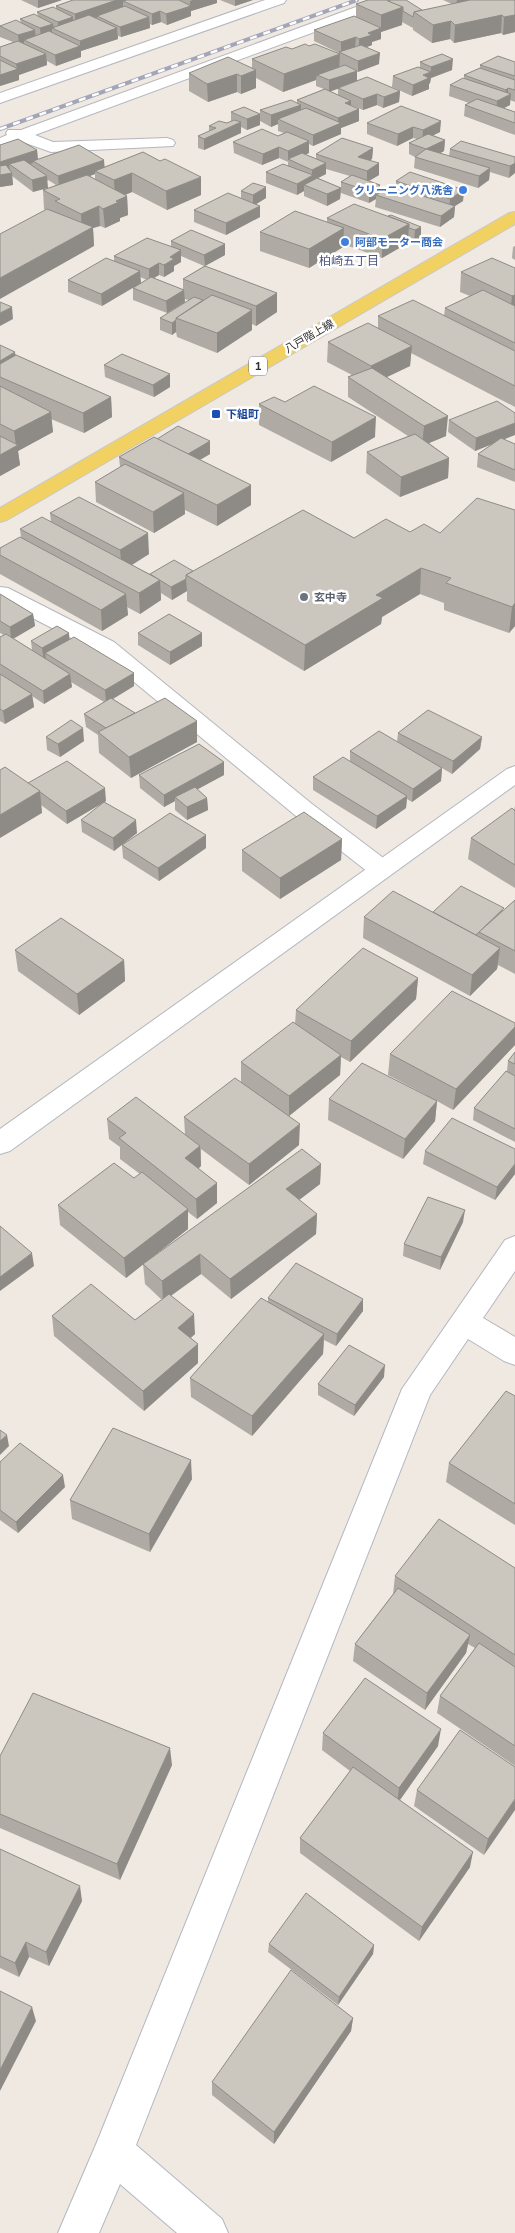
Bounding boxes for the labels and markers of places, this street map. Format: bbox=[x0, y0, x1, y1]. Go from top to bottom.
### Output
place label: クリーニング八洗舎 bbox=[354, 183, 454, 198]
marker: クリーニング八洗舎 bbox=[457, 184, 469, 196]
place label: 阿部モーター商会 bbox=[355, 235, 443, 250]
marker: 阿部モーター商会 bbox=[339, 236, 351, 248]
place label: 下組町 bbox=[226, 407, 259, 422]
marker: 下組町 bbox=[210, 408, 222, 420]
place label: 玄中寺 bbox=[314, 590, 347, 605]
marker: 玄中寺 bbox=[298, 591, 310, 603]

